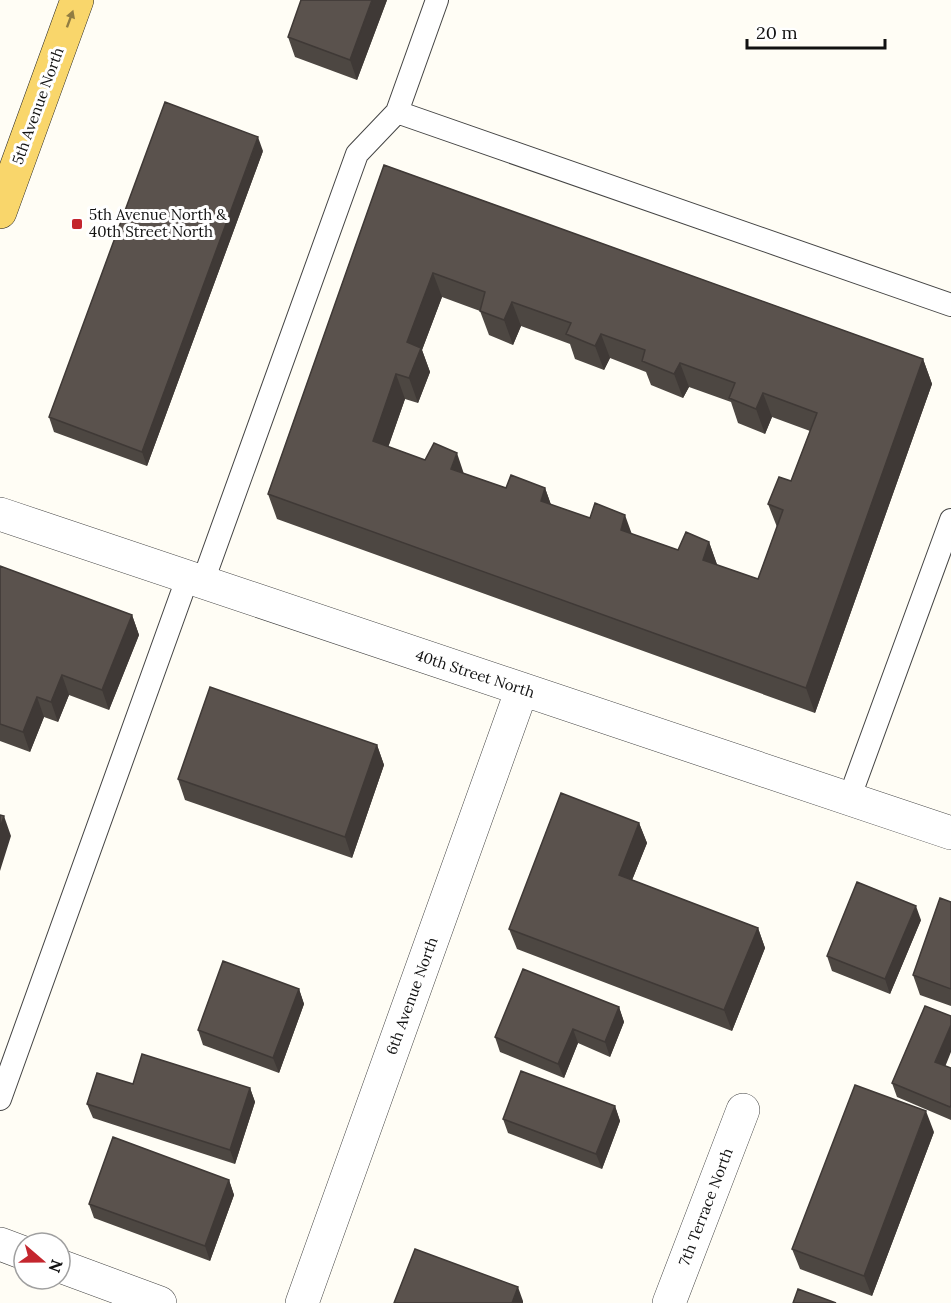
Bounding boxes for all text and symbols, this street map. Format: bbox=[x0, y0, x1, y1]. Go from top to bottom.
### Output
one-way arrow bbox=[66, 10, 75, 28]
scale bar bbox=[747, 12, 885, 50]
text: 20 m bbox=[756, 21, 798, 44]
street label: 5th Avenue North bbox=[8, 45, 68, 167]
place label: 5th Avenue North & 40th Street North bbox=[89, 205, 227, 241]
marker: 5th Avenue North & 40th Street North bbox=[70, 217, 84, 231]
street label: 40th Street North bbox=[413, 645, 537, 702]
street label: 6th Avenue North bbox=[381, 934, 442, 1057]
street label: 7th Terrace North bbox=[674, 1145, 737, 1268]
north arrow bbox=[12, 1231, 72, 1291]
text: N bbox=[45, 1257, 68, 1275]

